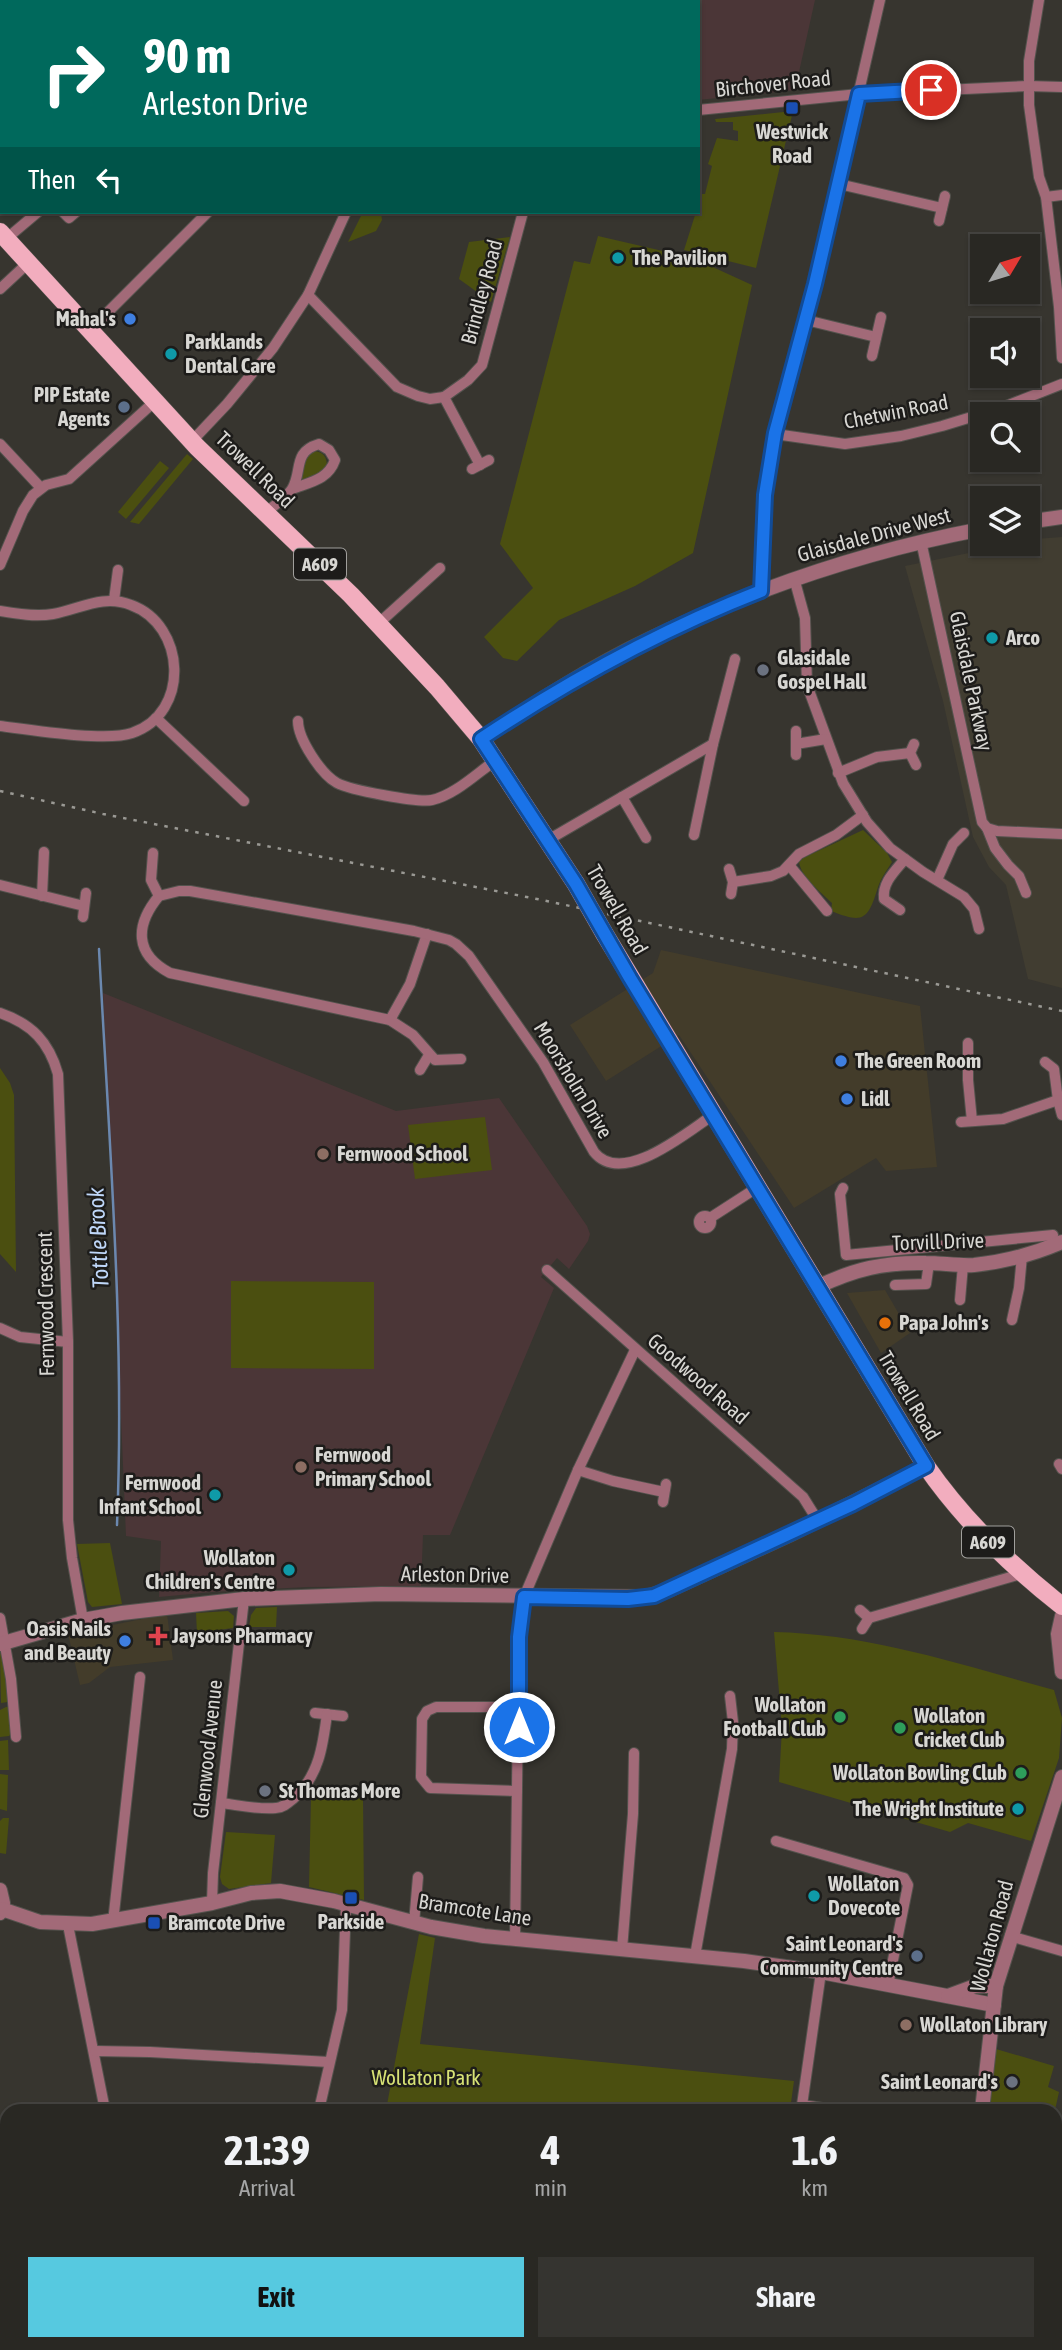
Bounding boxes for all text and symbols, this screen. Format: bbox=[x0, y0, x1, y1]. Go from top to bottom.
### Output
text: 90 m bbox=[143, 27, 231, 83]
icon: right bbox=[28, 28, 119, 119]
pin bbox=[901, 60, 961, 120]
street label: Birchover Road bbox=[714, 65, 832, 101]
icon: arrive bbox=[912, 71, 950, 109]
text: Arleston Drive bbox=[143, 85, 308, 122]
marker: Westwick Road bbox=[784, 100, 800, 116]
place label: Westwick Road bbox=[755, 119, 829, 167]
icon: left bbox=[90, 161, 128, 199]
text: Then bbox=[28, 165, 76, 195]
north arrow bbox=[970, 234, 1040, 304]
map controls bbox=[970, 234, 1040, 556]
street label: Brindley Road bbox=[456, 237, 507, 347]
place label: The Pavilion bbox=[632, 245, 727, 269]
marker: The Pavilion bbox=[610, 250, 626, 266]
place label: Mahal's bbox=[56, 306, 117, 330]
marker: Mahal's bbox=[122, 311, 138, 327]
button: sound bbox=[970, 318, 1040, 388]
place label: Parklands Dental Care bbox=[185, 329, 276, 377]
marker: Parklands Dental Care bbox=[163, 346, 179, 362]
place label: PIP Estate Agents bbox=[34, 382, 111, 430]
street label: Chetwin Road bbox=[842, 389, 950, 433]
marker: PIP Estate Agents bbox=[116, 399, 132, 415]
button: search bbox=[970, 402, 1040, 472]
street label: Trowell Road bbox=[211, 426, 300, 513]
button: layers bbox=[970, 486, 1040, 556]
street label: Glaisdale Drive West bbox=[795, 502, 953, 566]
road number: A609 bbox=[294, 548, 346, 580]
street label: Glaisdale Parkway bbox=[945, 609, 999, 753]
place label: Arco bbox=[1005, 625, 1040, 649]
marker: Arco bbox=[984, 630, 1000, 646]
place label: Glasidale Gospel Hall bbox=[777, 645, 867, 693]
marker: Glasidale Gospel Hall bbox=[755, 662, 771, 678]
street label: Trowell Road bbox=[583, 860, 653, 959]
street label: Moorsholm Drive bbox=[530, 1017, 618, 1142]
place label: The Green Room bbox=[855, 1048, 981, 1072]
marker: The Green Room bbox=[833, 1053, 849, 1069]
place label: Lidl bbox=[861, 1086, 890, 1110]
marker: Lidl bbox=[839, 1091, 855, 1107]
place label: Fernwood School bbox=[337, 1141, 468, 1165]
marker: Fernwood School bbox=[315, 1146, 331, 1162]
water label: Tottle Brook bbox=[82, 1186, 114, 1289]
street label: Torvill Drive bbox=[891, 1227, 984, 1255]
street label: Fernwood Crescent bbox=[32, 1231, 58, 1377]
place label: Papa John's bbox=[899, 1310, 989, 1334]
marker: Papa John's bbox=[877, 1315, 893, 1331]
street label: Goodwood Road bbox=[643, 1328, 754, 1429]
street label: Trowell Road bbox=[874, 1347, 946, 1444]
place label: Fernwood Primary School bbox=[315, 1442, 431, 1490]
marker: Fernwood Primary School bbox=[293, 1459, 309, 1475]
place label: Fernwood Infant School bbox=[99, 1470, 201, 1518]
marker: Fernwood Infant School bbox=[207, 1487, 223, 1503]
road number: A609 bbox=[962, 1526, 1014, 1558]
place label: Wollaton Children's Centre bbox=[145, 1545, 275, 1593]
street label: Arleston Drive bbox=[401, 1561, 509, 1587]
marker: Wollaton Children's Centre bbox=[281, 1562, 297, 1578]
place label: Oasis Nails and Beauty bbox=[24, 1616, 112, 1664]
place label: Jaysons Pharmacy bbox=[171, 1623, 313, 1647]
marker: Jaysons Pharmacy bbox=[150, 1628, 166, 1644]
marker: Oasis Nails and Beauty bbox=[117, 1633, 133, 1649]
street label: Glenwood Avenue bbox=[188, 1678, 226, 1819]
position arrow bbox=[482, 1690, 556, 1764]
place label: Wollaton Football Club bbox=[723, 1692, 826, 1740]
place label: Wollaton Cricket Club bbox=[913, 1703, 1005, 1751]
marker: Wollaton Football Club bbox=[832, 1709, 848, 1725]
marker: Wollaton Cricket Club bbox=[892, 1720, 908, 1736]
place label: Wollaton Bowling Club bbox=[832, 1760, 1007, 1784]
marker: Wollaton Bowling Club bbox=[1013, 1765, 1029, 1781]
place label: St Thomas More bbox=[279, 1778, 400, 1802]
marker: St Thomas More bbox=[257, 1783, 273, 1799]
place label: The Wright Institute bbox=[853, 1796, 1004, 1820]
marker: The Wright Institute bbox=[1010, 1801, 1026, 1817]
place label: Wollaton Dovecote bbox=[827, 1871, 900, 1919]
street label: Wollaton Road bbox=[965, 1877, 1017, 1994]
street label: Bramcote Lane bbox=[417, 1888, 533, 1930]
marker: Wollaton Dovecote bbox=[806, 1888, 822, 1904]
marker: Parkside bbox=[343, 1890, 359, 1906]
place label: Parkside bbox=[318, 1909, 384, 1933]
place label: Bramcote Drive bbox=[168, 1910, 285, 1934]
marker: Bramcote Drive bbox=[146, 1915, 162, 1931]
place label: Saint Leonard's Community Centre bbox=[760, 1931, 904, 1979]
marker: Saint Leonard's Community Centre bbox=[909, 1948, 925, 1964]
place label: Wollaton Library bbox=[919, 2012, 1048, 2036]
marker: Wollaton Library bbox=[898, 2017, 914, 2033]
park label: Wollaton Park bbox=[371, 2065, 481, 2089]
place label: Saint Leonard's bbox=[881, 2069, 999, 2093]
marker: Saint Leonard's bbox=[1004, 2074, 1020, 2090]
text: 21:39 bbox=[224, 2126, 310, 2174]
text: 4 bbox=[541, 2126, 561, 2174]
text: 1.6 bbox=[791, 2126, 838, 2174]
text: Arrival bbox=[239, 2175, 295, 2201]
text: min bbox=[534, 2175, 567, 2201]
text: km bbox=[801, 2175, 828, 2201]
button: Exit bbox=[28, 2257, 524, 2337]
button: Share bbox=[538, 2257, 1034, 2337]

